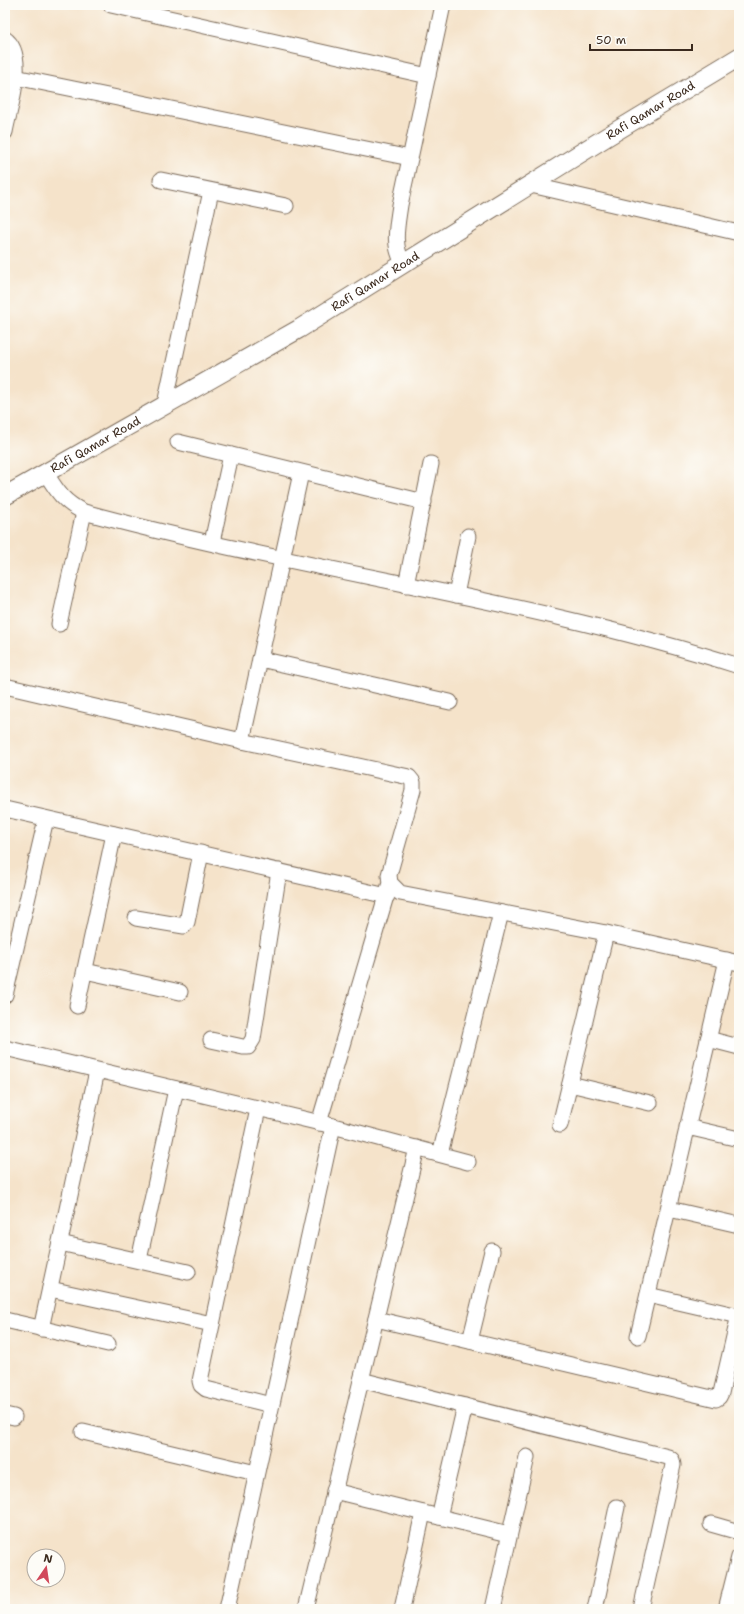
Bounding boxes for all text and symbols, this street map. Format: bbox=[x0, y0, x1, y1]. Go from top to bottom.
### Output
scale bar bbox=[590, 26, 692, 52]
text: 50 m bbox=[596, 32, 626, 48]
street label: Rafi Qamar Road bbox=[603, 77, 698, 143]
street label: Rafi Qamar Road bbox=[328, 248, 423, 315]
street label: Rafi Qamar Road bbox=[47, 412, 144, 477]
north arrow bbox=[26, 1548, 66, 1588]
text: N bbox=[42, 1550, 54, 1567]

